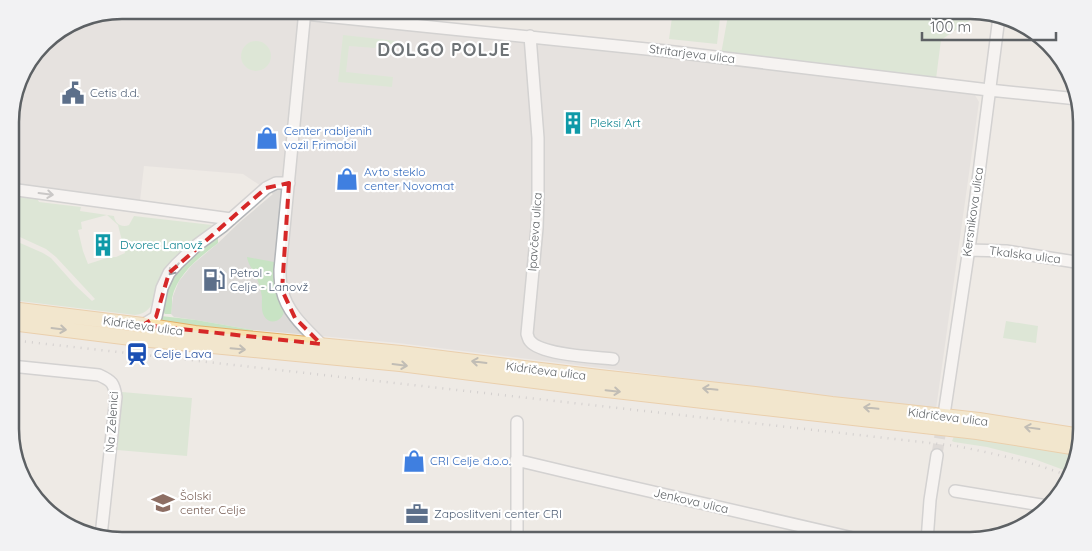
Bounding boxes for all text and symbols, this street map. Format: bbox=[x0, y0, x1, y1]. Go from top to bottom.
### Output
scale bar bbox=[922, 10, 1056, 42]
text: 100 m bbox=[930, 17, 971, 36]
district label: DOLGO POLJE bbox=[377, 38, 511, 61]
street label: Stritarjeva ulica bbox=[648, 41, 736, 66]
public building icon: Cetis d.d. bbox=[60, 80, 86, 106]
place label: Cetis d.d. bbox=[90, 85, 139, 100]
building icon: Pleksi Art bbox=[560, 110, 586, 136]
place label: Pleksi Art bbox=[590, 115, 641, 130]
place label: Center rabljenih vozil Frimobil bbox=[284, 123, 372, 152]
shop icon: Center rabljenih vozil Frimobil bbox=[254, 125, 280, 151]
place label: Avto steklo center Novomat bbox=[364, 164, 454, 193]
shop icon: Avto steklo center Novomat bbox=[334, 166, 360, 192]
street label: Kersnikova ulica bbox=[959, 166, 986, 258]
one-way arrow bbox=[37, 189, 53, 199]
street label: Ipavčeva ulica bbox=[524, 192, 545, 272]
building icon: Dvorec Lanovž bbox=[90, 232, 116, 258]
place label: Dvorec Lanovž bbox=[120, 237, 203, 252]
street label: Tkalska ulica bbox=[988, 243, 1062, 266]
one-way arrow bbox=[168, 263, 179, 276]
place label: Petrol - Celje - Lanovž bbox=[230, 265, 309, 294]
fuel station icon: Petrol - Celje - Lanovž bbox=[201, 267, 227, 293]
street label: Kidričeva ulica bbox=[102, 312, 184, 339]
one-way arrow bbox=[51, 324, 67, 334]
station icon: Celje Lava bbox=[124, 341, 150, 367]
one-way arrow bbox=[230, 344, 246, 354]
place label: Celje Lava bbox=[154, 346, 212, 361]
one-way arrow bbox=[471, 357, 487, 367]
street label: Kidričeva ulica bbox=[505, 358, 587, 383]
one-way arrow bbox=[391, 360, 407, 370]
one-way arrow bbox=[702, 384, 718, 394]
one-way arrow bbox=[605, 386, 621, 396]
street label: Na Zelenici bbox=[102, 391, 121, 453]
one-way arrow bbox=[864, 403, 880, 413]
street label: Kidričeva ulica bbox=[907, 404, 989, 429]
one-way arrow bbox=[1025, 423, 1041, 433]
shop icon: CRI Celje d.o.o. bbox=[401, 448, 427, 474]
place label: CRI Celje d.o.o. bbox=[430, 453, 511, 468]
street label: Jenkova ulica bbox=[652, 485, 730, 516]
place label: Šolski center Celje bbox=[180, 488, 246, 517]
school or university icon: Šolski center Celje bbox=[150, 490, 176, 516]
office icon: Zaposlitveni center CRI bbox=[404, 501, 430, 527]
place label: Zaposlitveni center CRI bbox=[434, 506, 562, 521]

